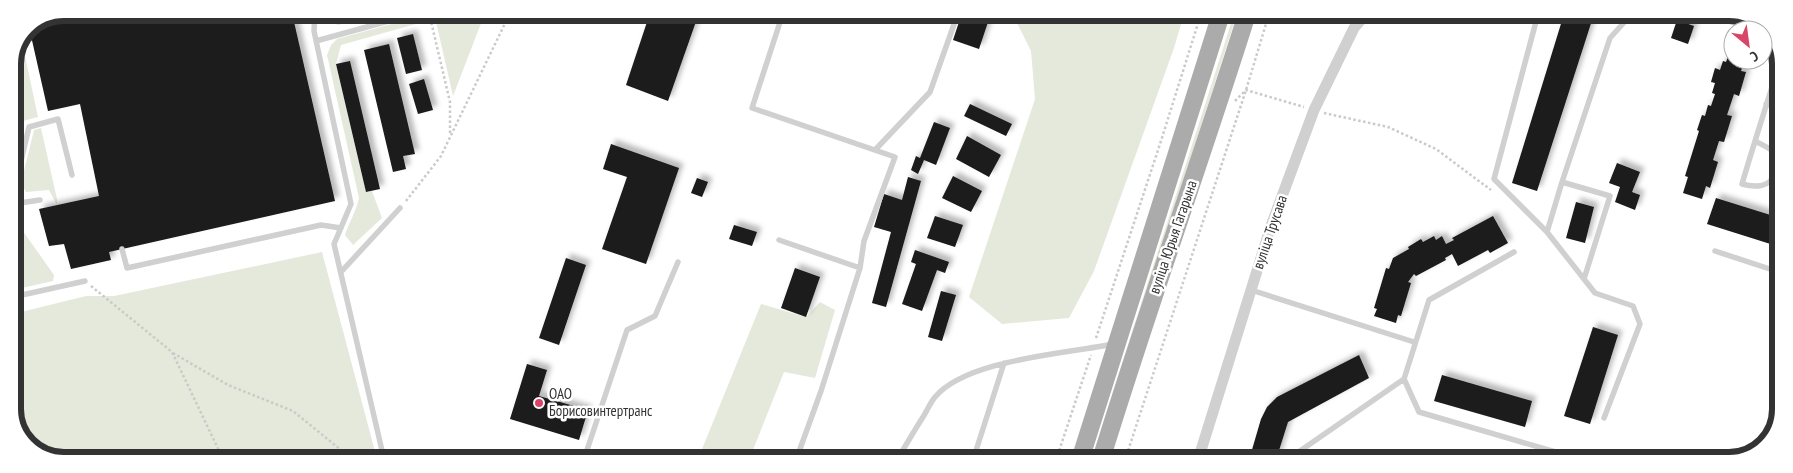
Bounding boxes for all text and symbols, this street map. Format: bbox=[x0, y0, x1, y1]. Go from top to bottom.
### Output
north arrow bbox=[1723, 20, 1773, 70]
text: С bbox=[1747, 47, 1761, 66]
street label: вуліца Юрыя Гагарына bbox=[1144, 178, 1201, 296]
street label: вуліца Трусава bbox=[1248, 192, 1291, 271]
place label: ОАО Борисовинтертранс bbox=[549, 384, 653, 420]
marker: ОАО Борисовинтертранс bbox=[533, 397, 545, 409]

